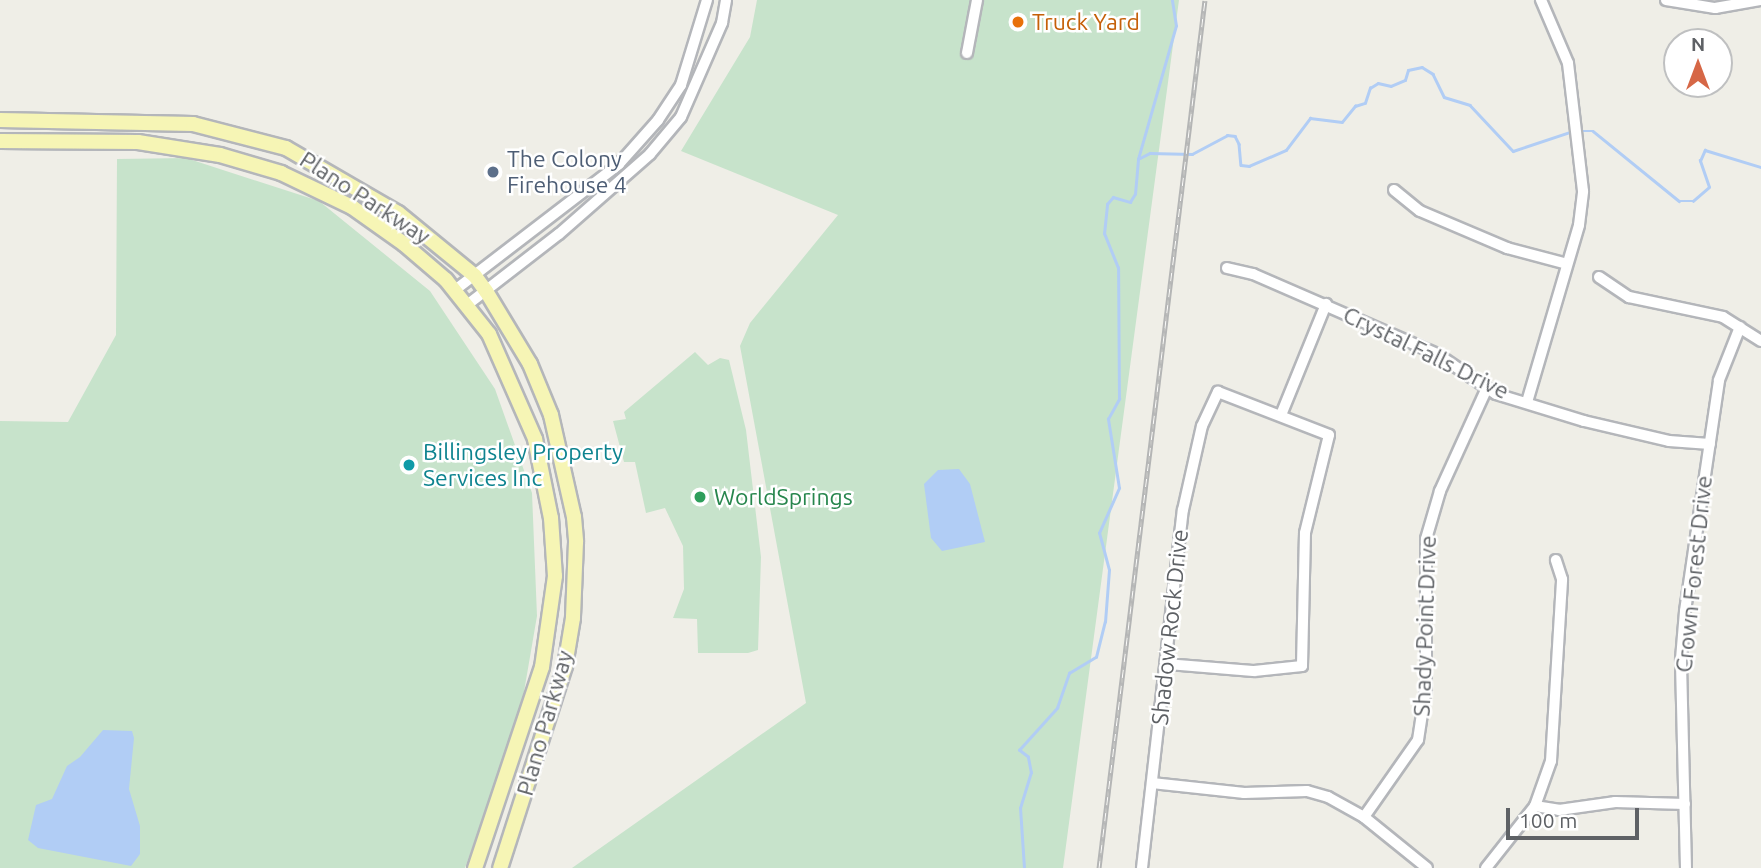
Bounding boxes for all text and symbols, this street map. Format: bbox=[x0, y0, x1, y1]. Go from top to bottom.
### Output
place label: Truck Yard bbox=[1032, 8, 1140, 36]
marker: Truck Yard bbox=[1010, 14, 1026, 30]
north arrow bbox=[1663, 28, 1733, 98]
text: N bbox=[1691, 33, 1705, 55]
place label: The Colony Firehouse 4 bbox=[507, 145, 627, 199]
street label: Plano Parkway bbox=[295, 146, 435, 250]
marker: The Colony Firehouse 4 bbox=[485, 164, 501, 180]
street label: Crystal Falls Drive bbox=[1339, 301, 1513, 405]
place label: Billingsley Property Services Inc bbox=[423, 438, 623, 492]
marker: Billingsley Property Services Inc bbox=[401, 457, 417, 473]
street label: Crown Forest Drive bbox=[1670, 474, 1718, 674]
place label: WorldSprings bbox=[714, 483, 853, 511]
marker: WorldSprings bbox=[692, 489, 708, 505]
street label: Shadow Rock Drive bbox=[1146, 528, 1194, 726]
street label: Shady Point Drive bbox=[1408, 535, 1442, 717]
street label: Plano Parkway bbox=[511, 647, 579, 799]
scale bar bbox=[1509, 794, 1642, 838]
text: 100 m bbox=[1519, 808, 1577, 832]

